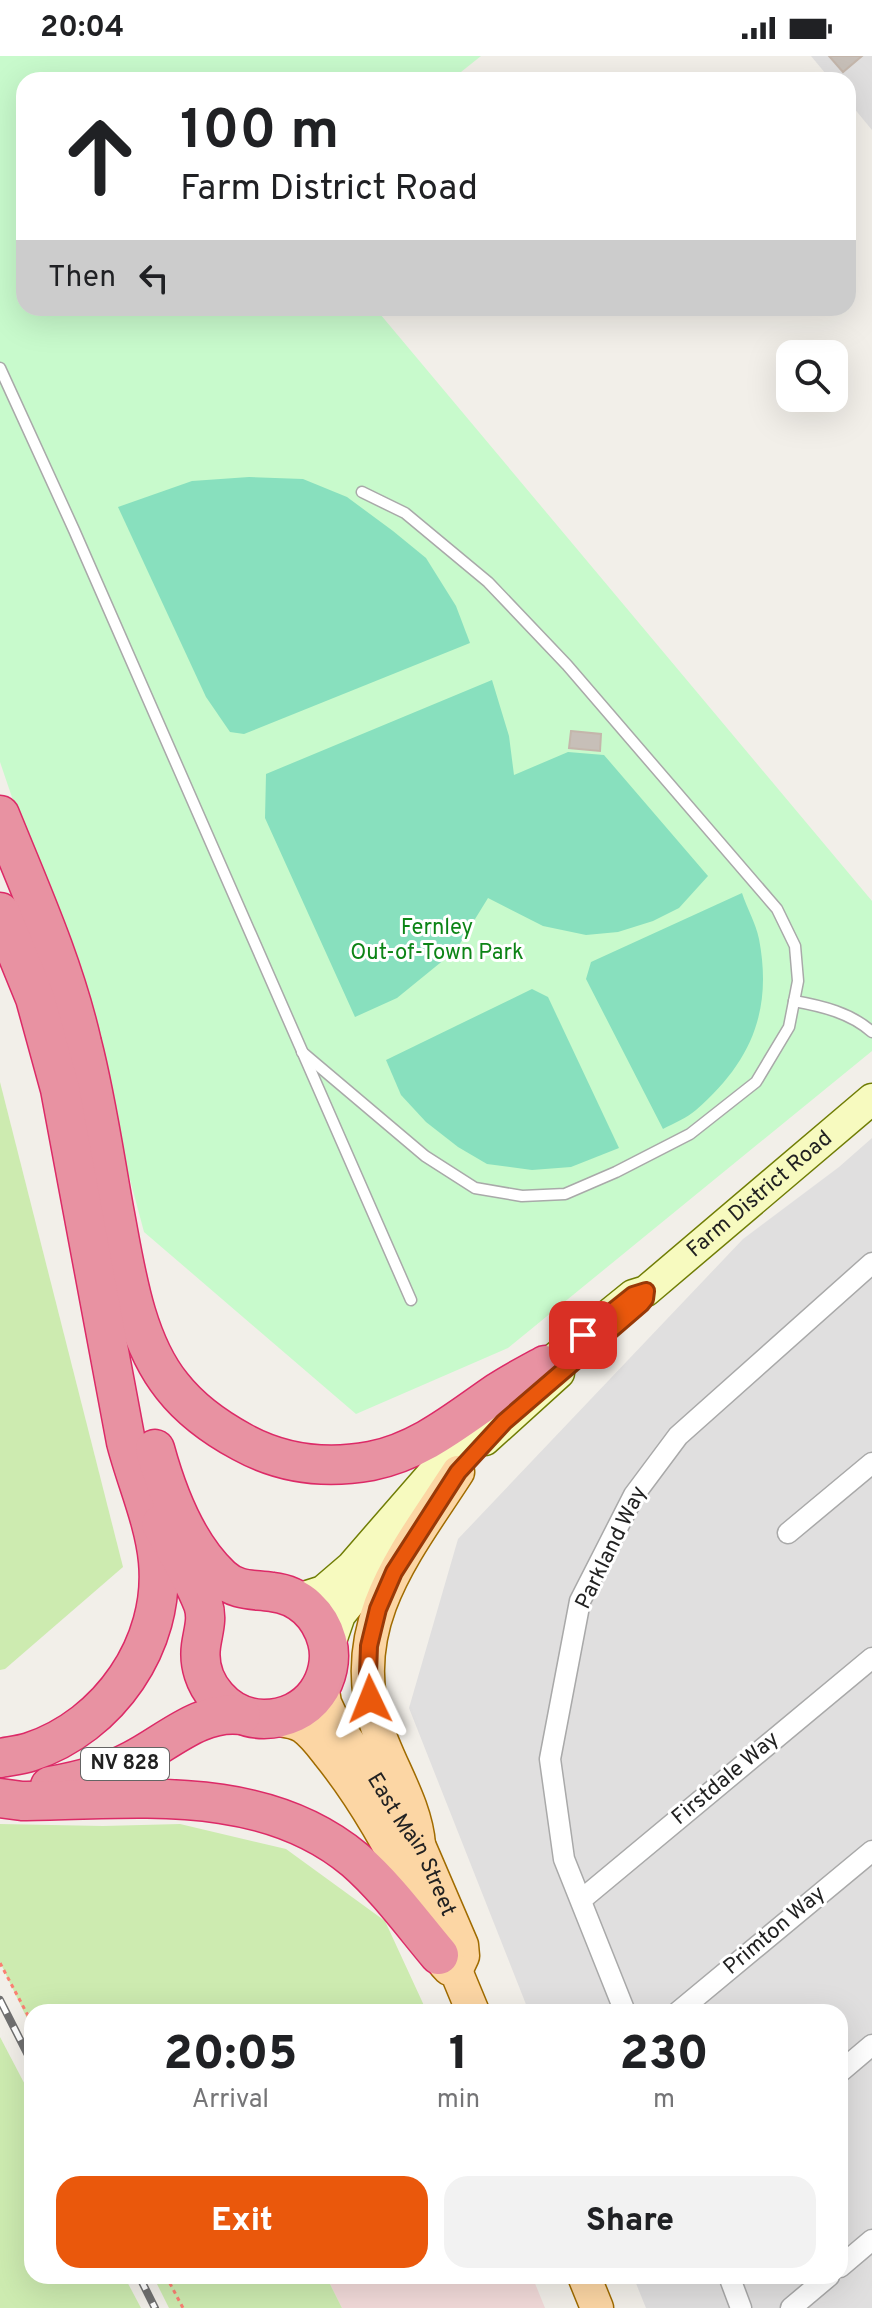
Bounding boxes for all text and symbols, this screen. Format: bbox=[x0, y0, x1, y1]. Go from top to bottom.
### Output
text: 20:04 bbox=[40, 10, 124, 47]
text: 100 m bbox=[180, 98, 339, 168]
icon: ahead bbox=[48, 104, 152, 208]
text: Farm District Road bbox=[180, 167, 478, 213]
icon: left bbox=[132, 256, 176, 300]
text: Then bbox=[48, 260, 116, 297]
map controls bbox=[776, 340, 848, 412]
button: search bbox=[776, 340, 848, 412]
park label: Fernley Out-of-Town Park bbox=[350, 915, 524, 967]
street label: Farm District Road bbox=[682, 1125, 838, 1264]
pin bbox=[549, 1301, 617, 1369]
icon: arrive bbox=[561, 1313, 605, 1357]
street label: Parkland Way bbox=[571, 1482, 653, 1614]
position arrow bbox=[328, 1657, 412, 1741]
street label: Firstdale Way bbox=[667, 1726, 785, 1832]
road number: NV 828 bbox=[81, 1748, 169, 1780]
street label: East Main Street bbox=[361, 1768, 462, 1920]
street label: Primton Way bbox=[719, 1881, 831, 1981]
text: 20:05 bbox=[163, 2026, 297, 2086]
text: 1 bbox=[449, 2026, 468, 2086]
text: 230 bbox=[619, 2026, 709, 2086]
text: Arrival bbox=[192, 2084, 269, 2117]
text: min bbox=[437, 2084, 480, 2117]
text: m bbox=[653, 2084, 675, 2117]
button: Exit bbox=[56, 2176, 428, 2268]
button: Share bbox=[444, 2176, 816, 2268]

